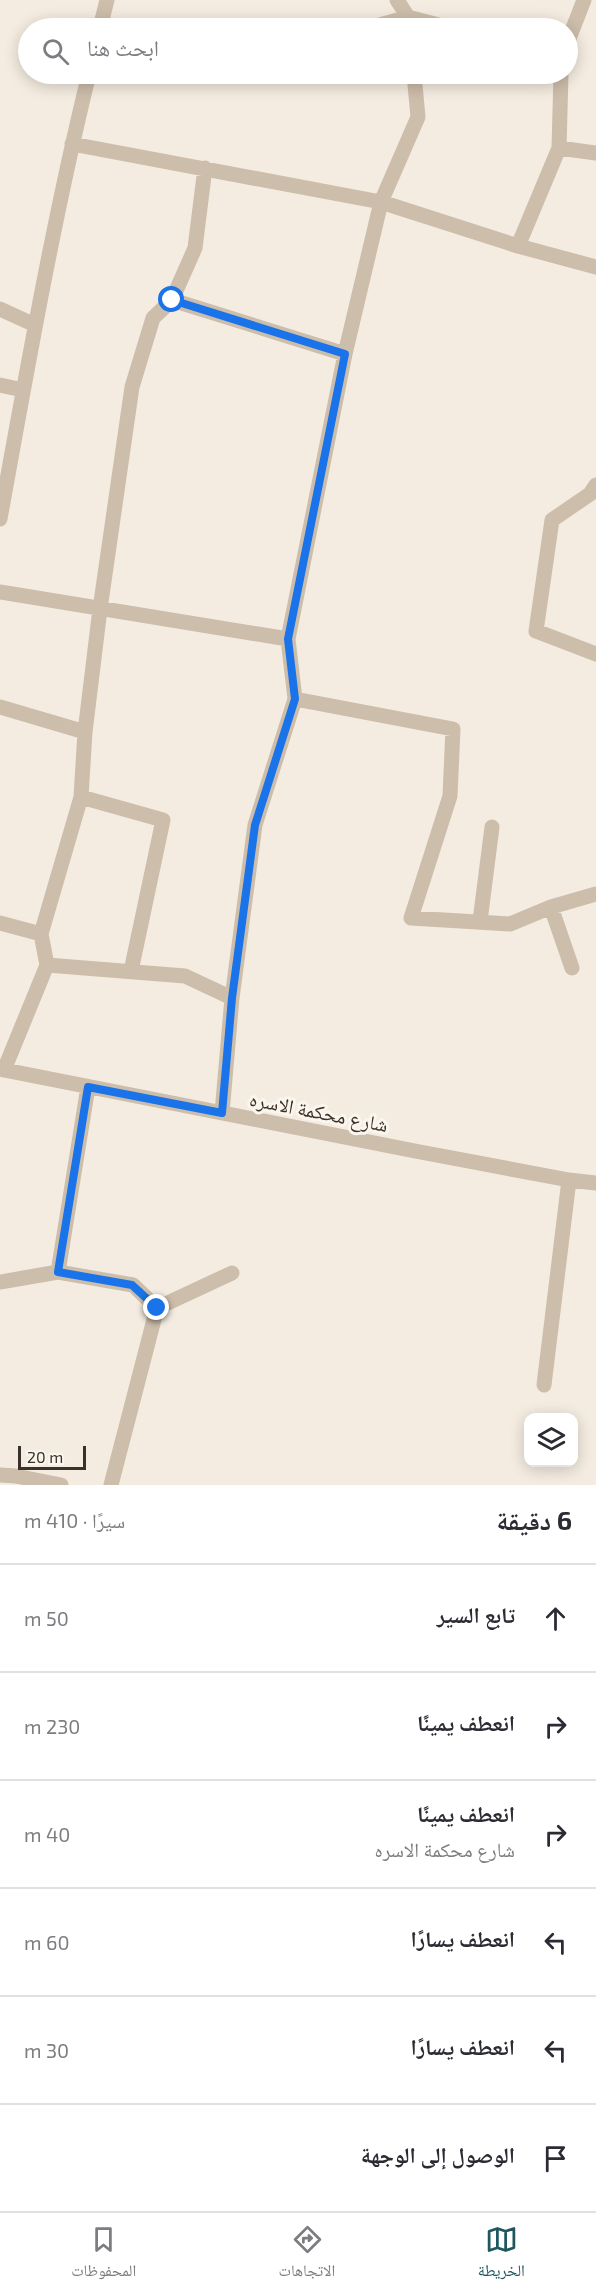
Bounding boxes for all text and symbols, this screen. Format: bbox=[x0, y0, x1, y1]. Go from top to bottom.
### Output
search box bbox=[18, 18, 578, 84]
text: ابحث هنا bbox=[87, 34, 159, 60]
icon: search bbox=[39, 35, 72, 68]
route start bbox=[158, 286, 184, 312]
street label: شارع محكمة الاسره bbox=[247, 1086, 390, 1138]
route end bbox=[143, 1294, 169, 1320]
map controls bbox=[524, 1413, 578, 1467]
button: layers bbox=[524, 1413, 578, 1467]
scale bar bbox=[18, 1443, 86, 1470]
text: 20 m bbox=[27, 1447, 63, 1466]
text: 6 دقيقة bbox=[496, 1504, 572, 1535]
text: سيرًا · 410 m bbox=[24, 1508, 125, 1532]
text: تابع السير bbox=[437, 1601, 515, 1627]
icon: ahead bbox=[539, 1602, 572, 1635]
text: 50 m bbox=[24, 1606, 69, 1630]
text: انعطف يمينًا bbox=[417, 1709, 515, 1735]
icon: right bbox=[539, 1710, 572, 1743]
text: 230 m bbox=[24, 1714, 80, 1738]
text: انعطف يمينًا bbox=[417, 1800, 515, 1826]
icon: right bbox=[539, 1818, 572, 1851]
text: 40 m bbox=[24, 1822, 70, 1846]
text: شارع محكمة الاسره bbox=[375, 1837, 515, 1861]
text: انعطف يسارًا bbox=[410, 1925, 515, 1951]
icon: left bbox=[539, 1926, 572, 1959]
text: 60 m bbox=[24, 1930, 70, 1954]
text: انعطف يسارًا bbox=[410, 2033, 515, 2059]
icon: left bbox=[539, 2034, 572, 2067]
text: 30 m bbox=[24, 2038, 69, 2062]
text: الوصول إلى الوجهة bbox=[361, 2141, 515, 2167]
icon: arrive bbox=[539, 2142, 572, 2175]
tab: المحفوظات bbox=[71, 2223, 136, 2286]
tab: الاتجاهات bbox=[279, 2223, 335, 2286]
tab: الخريطة bbox=[478, 2223, 525, 2286]

